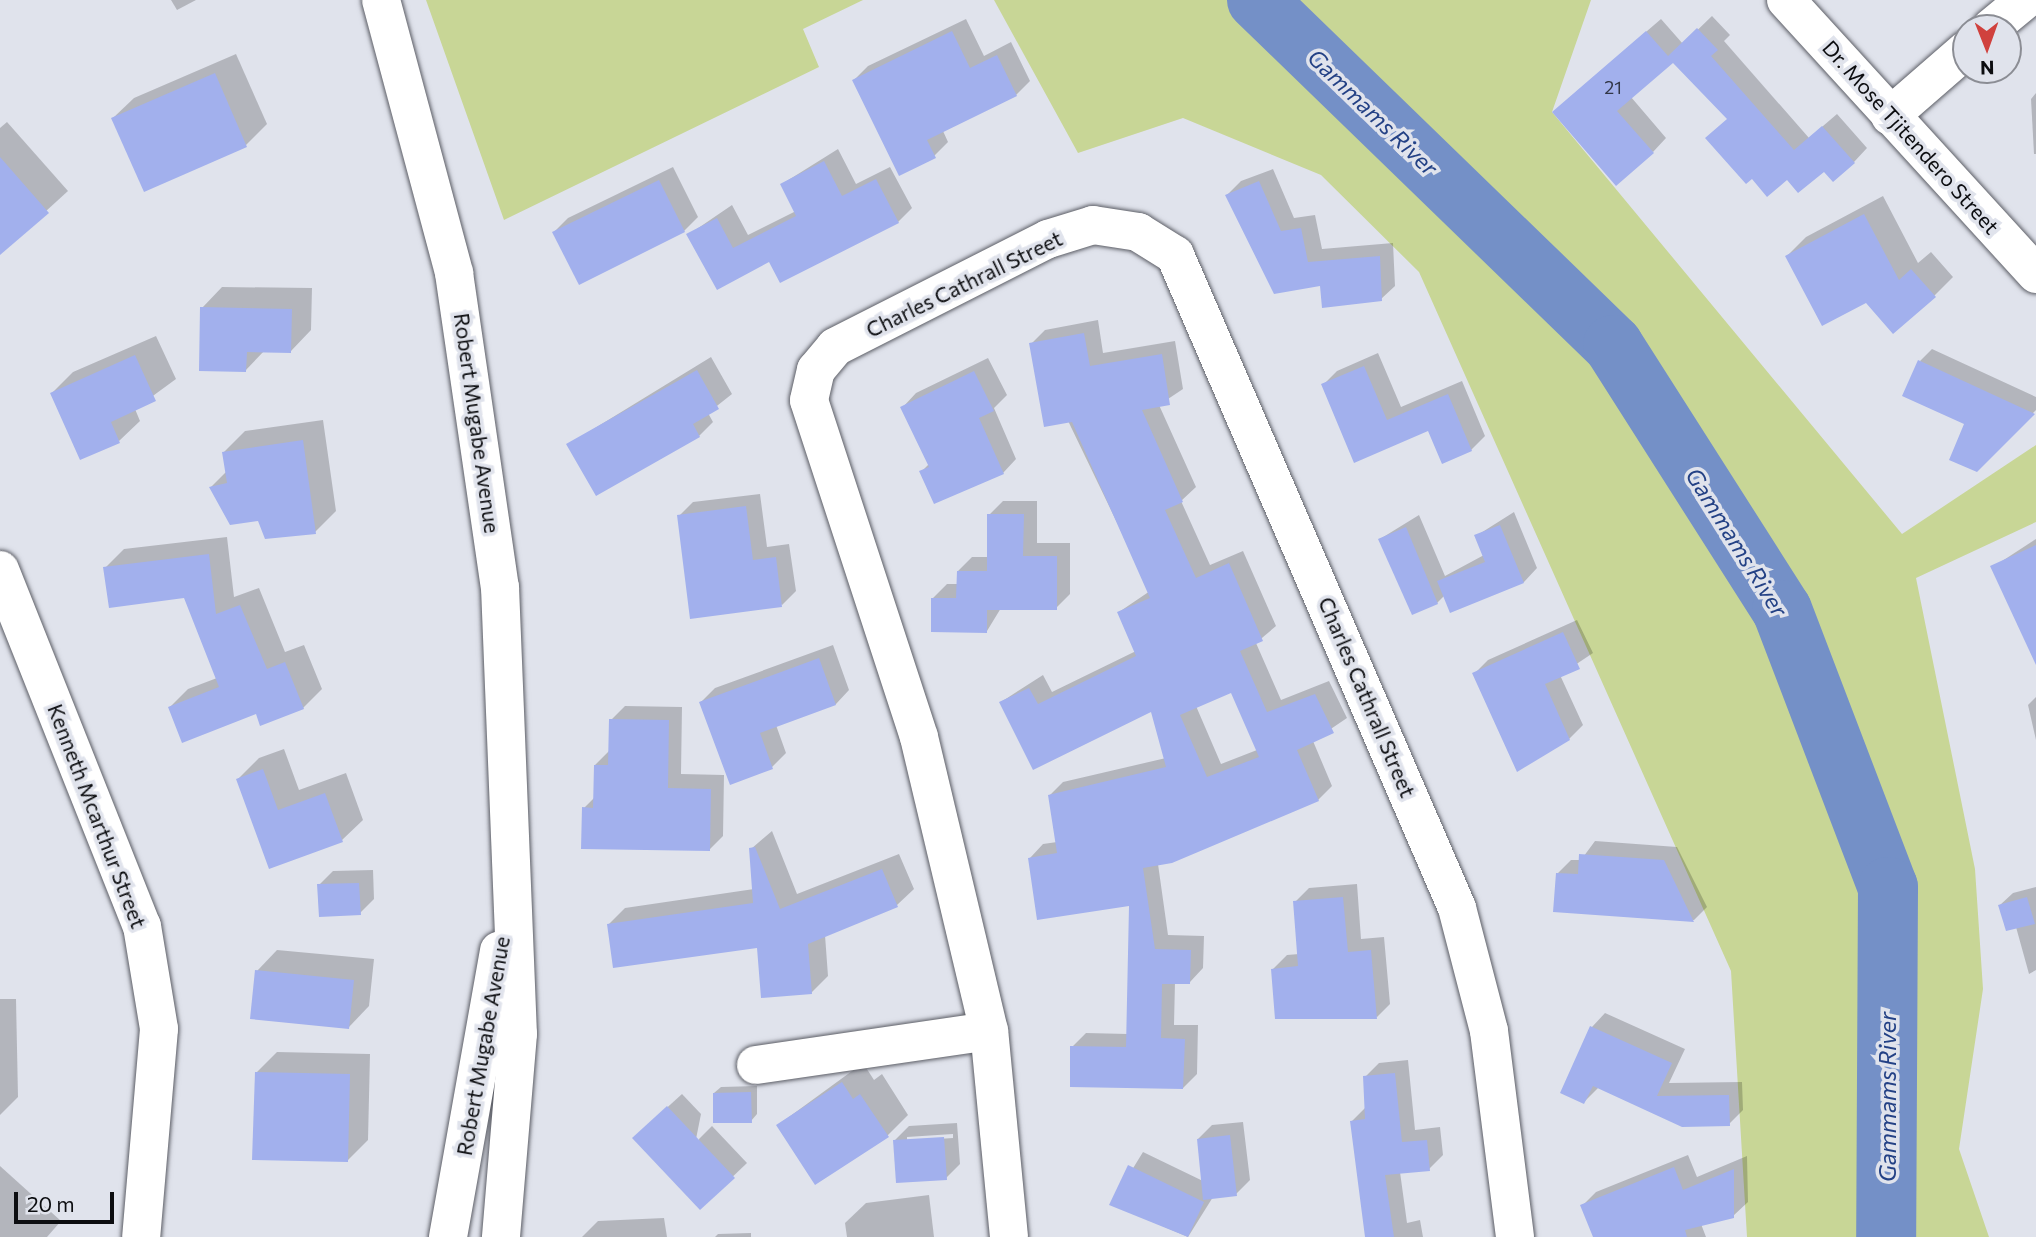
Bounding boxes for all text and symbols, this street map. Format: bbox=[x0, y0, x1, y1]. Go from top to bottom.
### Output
north arrow bbox=[1952, 14, 2022, 84]
street label: Dr. Mose Tjitendero Street bbox=[1817, 35, 2005, 239]
water label: Gammams River bbox=[1302, 43, 1444, 181]
text: N bbox=[1980, 57, 1995, 80]
house number: 21 bbox=[1604, 76, 1622, 98]
street label: Charles Cathrall Street bbox=[862, 226, 1066, 342]
street label: Robert Mugabe Avenue bbox=[449, 311, 505, 535]
water label: Gammams River bbox=[1680, 463, 1794, 621]
street label: Charles Cathrall Street bbox=[1313, 593, 1421, 801]
street label: Kenneth Mcarthur Street bbox=[43, 700, 151, 932]
street label: Robert Mugabe Avenue bbox=[451, 935, 515, 1157]
water label: Gammams River bbox=[1873, 1012, 1901, 1182]
scale bar bbox=[18, 1178, 117, 1222]
text: 20 m bbox=[27, 1191, 75, 1216]

